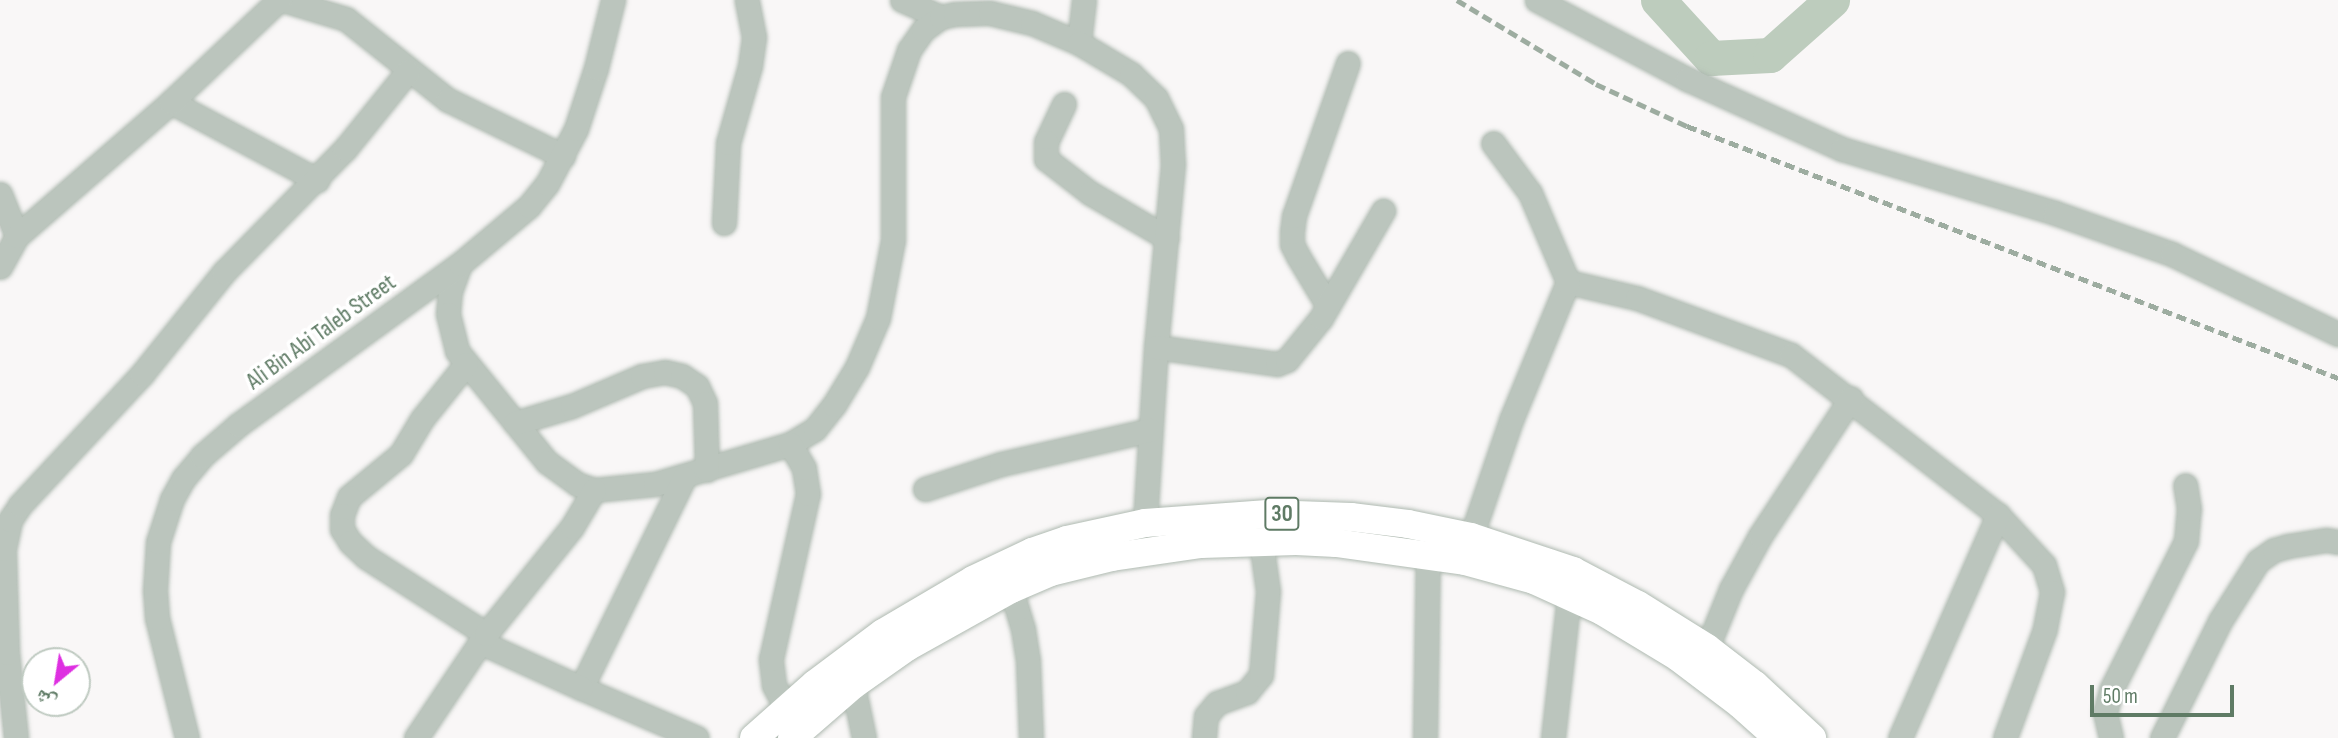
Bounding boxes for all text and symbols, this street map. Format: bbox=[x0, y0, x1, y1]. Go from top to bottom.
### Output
street label: Ali Bin Abi Taleb Street bbox=[241, 268, 401, 396]
road number: 30 bbox=[1263, 494, 1301, 534]
north arrow bbox=[21, 647, 91, 717]
scale bar bbox=[2093, 672, 2236, 716]
text: ش bbox=[32, 684, 61, 714]
text: 50 m bbox=[2103, 684, 2138, 709]

